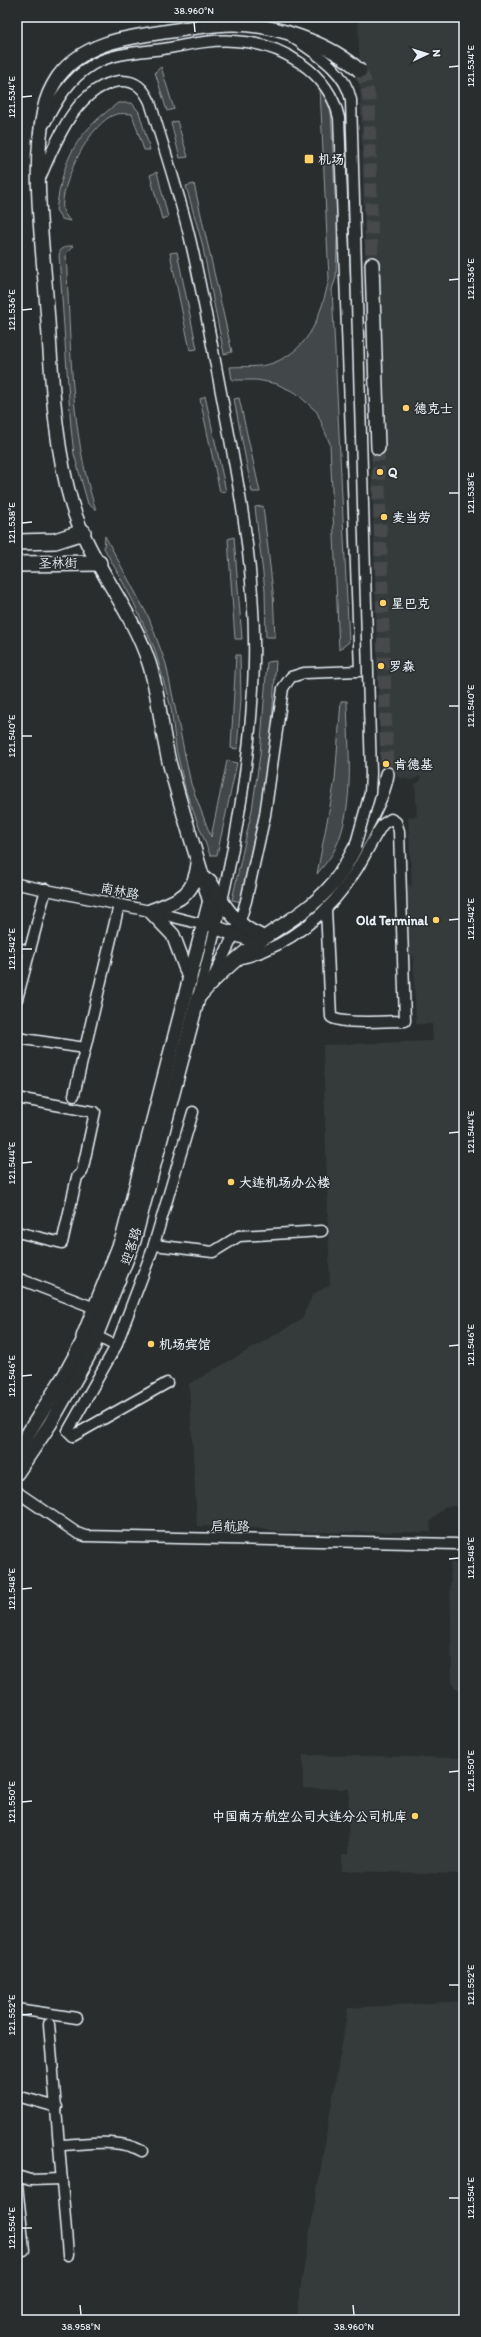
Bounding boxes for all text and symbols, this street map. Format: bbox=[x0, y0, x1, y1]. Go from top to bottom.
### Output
text: 38.960°N bbox=[174, 4, 214, 17]
north arrow bbox=[407, 34, 447, 74]
text: 121.534°E bbox=[464, 44, 477, 87]
text: N bbox=[430, 49, 443, 58]
text: 121.534°E bbox=[5, 75, 18, 118]
place label: 机场 bbox=[318, 152, 344, 167]
marker: 机场 bbox=[303, 153, 315, 165]
text: 121.536°E bbox=[464, 258, 477, 300]
text: 121.536°E bbox=[5, 289, 18, 331]
place label: 德克士 bbox=[414, 401, 453, 416]
marker: 德克士 bbox=[401, 403, 411, 413]
place label: Q bbox=[388, 465, 398, 480]
marker: Q bbox=[375, 467, 385, 477]
text: 121.538°E bbox=[464, 472, 477, 514]
text: 121.538°E bbox=[5, 502, 18, 544]
place label: 麦当劳 bbox=[392, 510, 431, 525]
marker: 麦当劳 bbox=[379, 512, 389, 522]
street label: 圣林街 bbox=[38, 555, 78, 571]
place label: 星巴克 bbox=[391, 596, 430, 611]
marker: 星巴克 bbox=[378, 598, 388, 608]
place label: 罗森 bbox=[389, 659, 415, 674]
marker: 罗森 bbox=[376, 661, 386, 671]
text: 121.540°E bbox=[464, 684, 477, 727]
text: 121.540°E bbox=[5, 714, 18, 757]
place label: 肯德基 bbox=[394, 757, 433, 772]
marker: 肯德基 bbox=[381, 759, 391, 769]
street label: 南林路 bbox=[99, 880, 141, 902]
text: 121.542°E bbox=[464, 898, 477, 940]
place label: Old Terminal bbox=[356, 913, 428, 928]
marker: Old Terminal bbox=[431, 915, 441, 925]
text: 121.542°E bbox=[5, 928, 18, 970]
text: 121.544°E bbox=[464, 1110, 477, 1153]
text: 121.544°E bbox=[5, 1141, 18, 1184]
place label: 大连机场办公楼 bbox=[239, 1175, 330, 1190]
marker: 大连机场办公楼 bbox=[226, 1177, 236, 1187]
street label: 迎客路 bbox=[118, 1225, 144, 1267]
text: 121.546°E bbox=[464, 1324, 477, 1366]
place label: 机场宾馆 bbox=[159, 1337, 211, 1352]
marker: 机场宾馆 bbox=[146, 1339, 156, 1349]
text: 121.546°E bbox=[5, 1355, 18, 1397]
street label: 启航路 bbox=[210, 1518, 250, 1534]
text: 121.548°E bbox=[464, 1536, 477, 1579]
text: 121.548°E bbox=[5, 1567, 18, 1610]
text: 121.550°E bbox=[464, 1749, 477, 1792]
text: 121.550°E bbox=[5, 1780, 18, 1823]
place label: 中国南方航空公司大连分公司机库 bbox=[212, 1809, 407, 1824]
marker: 中国南方航空公司大连分公司机库 bbox=[410, 1811, 420, 1821]
text: 121.552°E bbox=[464, 1964, 477, 2006]
text: 121.552°E bbox=[5, 1994, 18, 2036]
text: 121.554°E bbox=[464, 2177, 477, 2219]
text: 121.554°E bbox=[5, 2207, 18, 2249]
text: 38.958°N bbox=[61, 2320, 101, 2333]
text: 38.960°N bbox=[334, 2320, 374, 2333]

